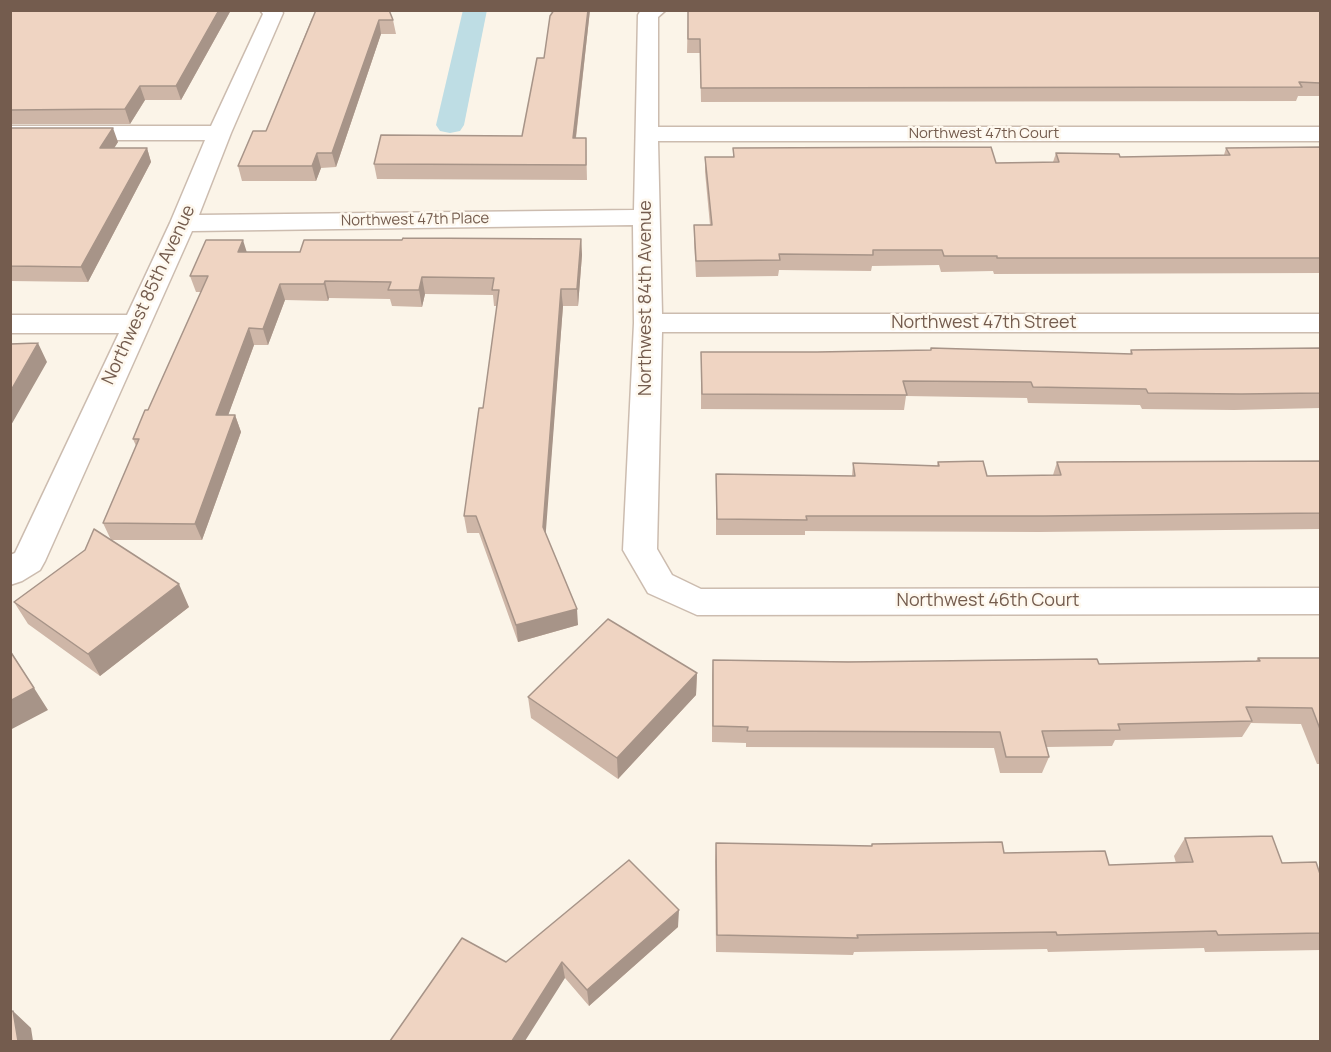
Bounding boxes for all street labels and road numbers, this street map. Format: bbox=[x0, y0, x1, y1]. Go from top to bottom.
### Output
street label: Northwest 47th Court bbox=[909, 125, 1059, 143]
street label: Northwest 84th Avenue bbox=[635, 200, 657, 396]
street label: Northwest 85th Avenue bbox=[98, 202, 200, 388]
street label: Northwest 47th Place bbox=[341, 210, 489, 230]
street label: Northwest 47th Street bbox=[891, 312, 1077, 334]
street label: Northwest 46th Court bbox=[897, 590, 1079, 612]

